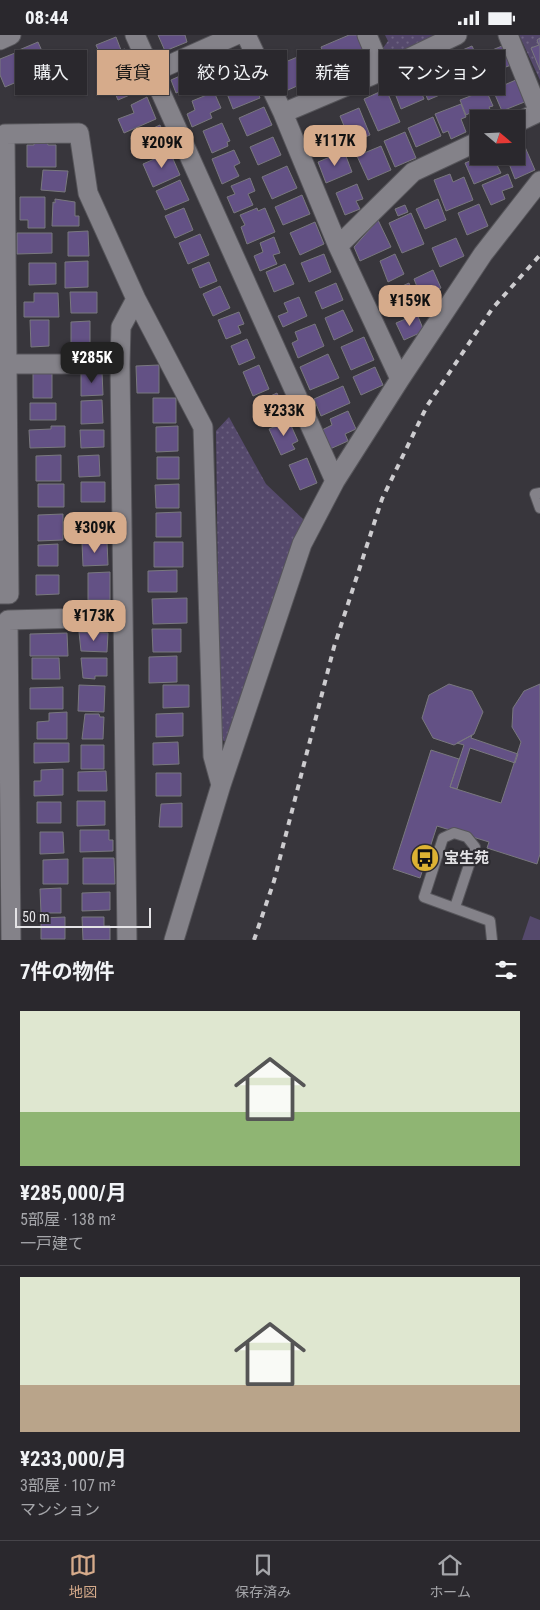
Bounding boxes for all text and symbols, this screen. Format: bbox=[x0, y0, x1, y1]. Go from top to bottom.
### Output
text: 08:44 bbox=[25, 6, 69, 29]
chip: 購入 bbox=[15, 50, 87, 95]
chip: 賃貸 bbox=[97, 50, 169, 95]
chip: 絞り込み bbox=[179, 50, 287, 95]
chip: 新着 bbox=[297, 50, 369, 95]
chip: マンション bbox=[379, 50, 505, 95]
north arrow bbox=[470, 110, 525, 165]
map controls bbox=[470, 110, 525, 165]
pin: ¥117K bbox=[300, 125, 370, 167]
pin: ¥209K bbox=[127, 127, 197, 169]
text: ¥117K bbox=[315, 131, 355, 150]
text: ¥209K bbox=[142, 133, 182, 152]
pin: ¥159K bbox=[375, 285, 445, 327]
text: ¥159K bbox=[390, 291, 430, 310]
pin: ¥285K bbox=[57, 341, 127, 384]
text: ¥285K bbox=[72, 348, 112, 367]
pin: ¥233K bbox=[249, 395, 319, 437]
text: ¥233K bbox=[264, 401, 304, 420]
pin: ¥309K bbox=[60, 511, 130, 554]
text: ¥309K bbox=[75, 518, 115, 537]
pin: ¥173K bbox=[59, 599, 129, 642]
text: ¥173K bbox=[74, 606, 114, 625]
bus stop icon: 宝生苑 bbox=[410, 843, 440, 873]
place label: 宝生苑 bbox=[444, 849, 489, 867]
scale bar bbox=[15, 905, 151, 928]
text: 50 m bbox=[22, 909, 50, 925]
icon: filters bbox=[492, 956, 520, 984]
text: 7件の物件 bbox=[20, 960, 115, 984]
icon: home bbox=[225, 1044, 315, 1134]
text: ¥285,000/月 bbox=[20, 1181, 127, 1205]
text: 5部屋 · 138 m² bbox=[20, 1210, 116, 1229]
text: 一戸建て bbox=[20, 1234, 84, 1253]
icon: home bbox=[225, 1309, 315, 1399]
text: ¥233,000/月 bbox=[20, 1447, 127, 1471]
text: 3部屋 · 107 m² bbox=[20, 1476, 116, 1495]
text: マンション bbox=[20, 1500, 100, 1519]
tab: 地図 bbox=[69, 1551, 97, 1601]
tab: 保存済み bbox=[235, 1551, 291, 1601]
tab: ホーム bbox=[429, 1551, 471, 1601]

